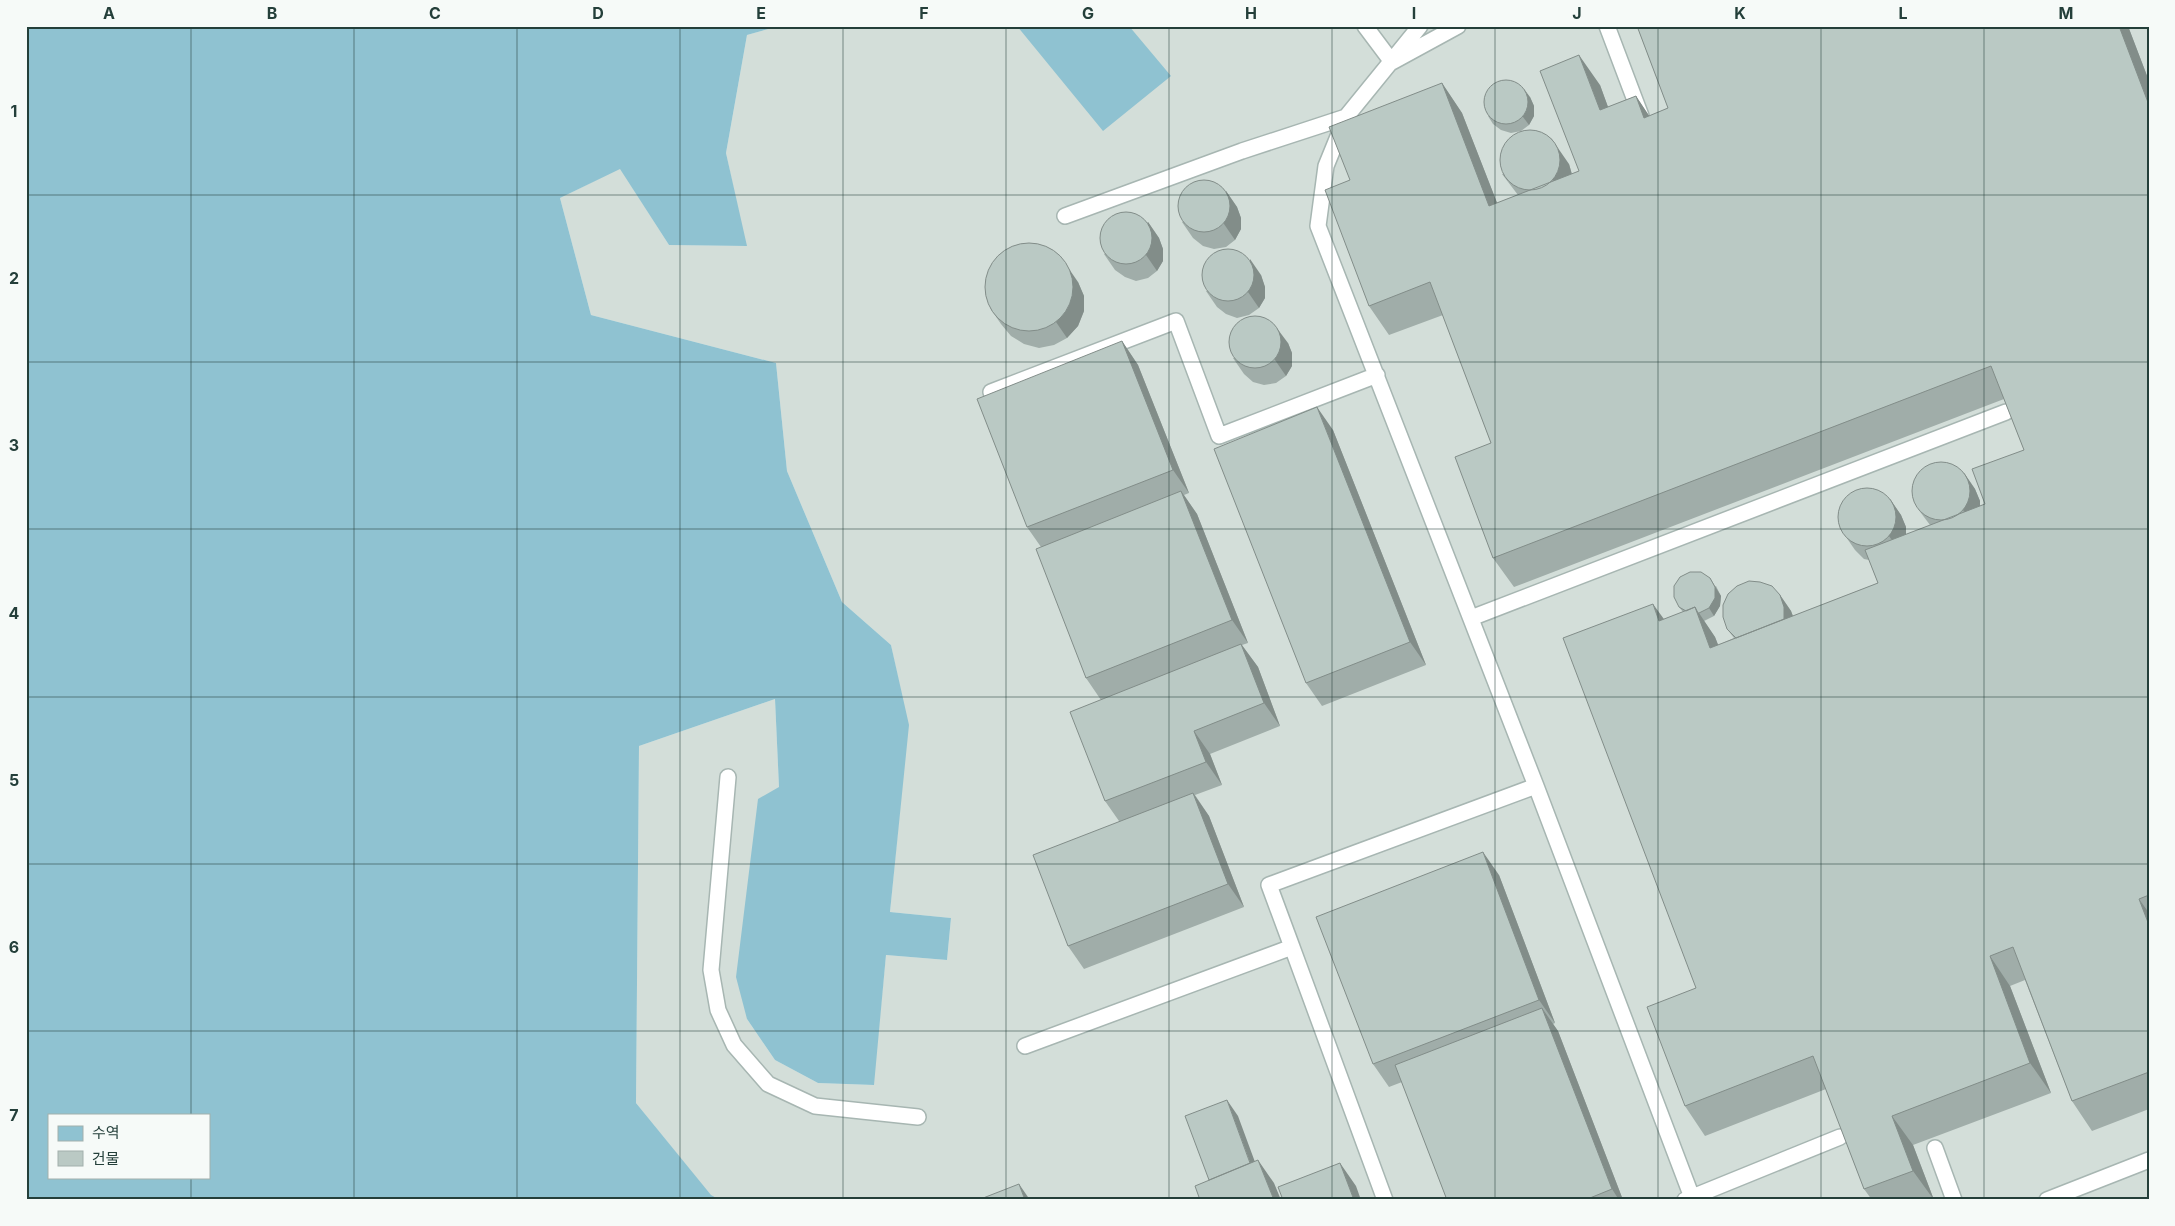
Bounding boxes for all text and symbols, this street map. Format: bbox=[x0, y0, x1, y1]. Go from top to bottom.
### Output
text: A bbox=[103, 3, 115, 23]
text: B bbox=[267, 3, 277, 23]
text: C bbox=[429, 3, 441, 23]
text: D bbox=[592, 3, 604, 23]
text: E bbox=[756, 3, 766, 23]
text: F bbox=[919, 3, 929, 23]
text: G bbox=[1082, 3, 1094, 23]
text: H bbox=[1245, 3, 1257, 23]
text: I bbox=[1412, 3, 1416, 23]
text: J bbox=[1572, 3, 1582, 23]
text: K bbox=[1734, 3, 1746, 23]
text: L bbox=[1898, 3, 1908, 23]
text: M bbox=[2059, 3, 2073, 23]
text: 1 bbox=[11, 101, 17, 121]
text: 2 bbox=[9, 268, 19, 288]
text: 3 bbox=[9, 435, 19, 455]
text: 4 bbox=[9, 603, 20, 623]
text: 5 bbox=[9, 770, 19, 790]
text: 6 bbox=[9, 937, 19, 957]
text: 7 bbox=[9, 1105, 19, 1125]
legend bbox=[48, 1114, 210, 1178]
text: 수역 bbox=[92, 1123, 120, 1142]
text: 건물 bbox=[92, 1149, 120, 1168]

